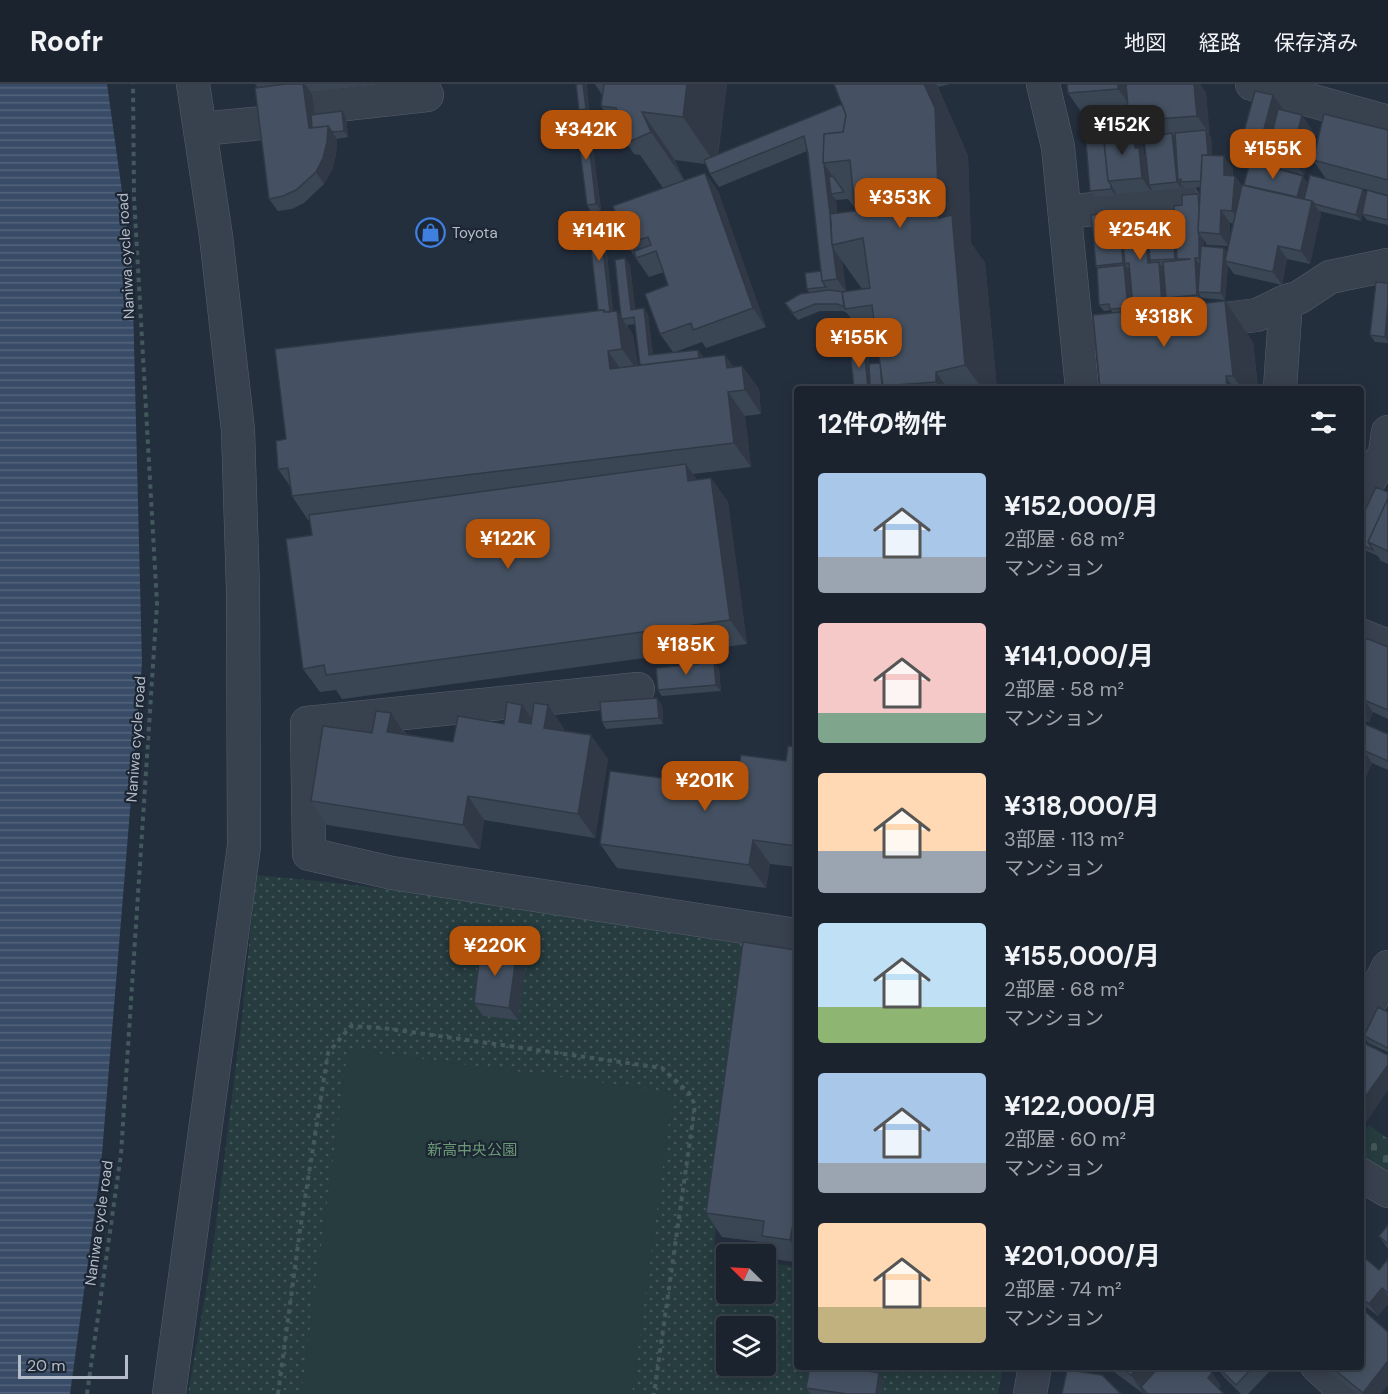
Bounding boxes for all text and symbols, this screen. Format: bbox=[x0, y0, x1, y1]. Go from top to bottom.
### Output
text: Roofr bbox=[30, 23, 103, 60]
text: 地図 bbox=[1124, 29, 1166, 57]
text: 経路 bbox=[1199, 29, 1241, 57]
text: 保存済み bbox=[1274, 29, 1358, 57]
pin: ¥152K bbox=[1080, 105, 1164, 156]
pin: ¥342K bbox=[544, 110, 628, 161]
text: ¥152K bbox=[1093, 111, 1151, 137]
text: ¥342K bbox=[555, 116, 617, 142]
pin: ¥155K bbox=[1231, 129, 1315, 180]
text: ¥155K bbox=[1244, 135, 1302, 161]
pin: ¥353K bbox=[858, 178, 942, 229]
text: ¥353K bbox=[869, 184, 931, 210]
street label: Naniwa cycle road bbox=[113, 192, 139, 320]
pin: ¥254K bbox=[1098, 210, 1182, 261]
pin: ¥141K bbox=[557, 211, 641, 262]
text: ¥254K bbox=[1108, 216, 1172, 242]
shop icon: Toyota bbox=[415, 217, 447, 249]
text: ¥141K bbox=[572, 217, 626, 243]
place label: Toyota bbox=[452, 223, 498, 243]
pin: ¥318K bbox=[1122, 297, 1206, 348]
text: ¥318K bbox=[1135, 303, 1193, 329]
pin: ¥155K bbox=[817, 318, 901, 369]
text: ¥155K bbox=[830, 324, 888, 350]
icon: filters bbox=[1307, 406, 1340, 439]
text: 12件の物件 bbox=[818, 407, 946, 441]
text: ¥152,000/月 bbox=[1004, 489, 1159, 523]
icon: home bbox=[866, 497, 938, 569]
pin: ¥122K bbox=[466, 519, 550, 570]
text: ¥122K bbox=[480, 525, 536, 551]
text: 2部屋 · 68 m² bbox=[1004, 526, 1125, 552]
text: マンション bbox=[1004, 555, 1104, 581]
pin: ¥185K bbox=[644, 625, 728, 676]
text: ¥185K bbox=[657, 631, 715, 657]
text: ¥141,000/月 bbox=[1004, 639, 1154, 673]
icon: home bbox=[866, 647, 938, 719]
street label: Naniwa cycle road bbox=[122, 675, 150, 803]
text: 2部屋 · 58 m² bbox=[1004, 676, 1124, 702]
text: マンション bbox=[1004, 705, 1104, 731]
pin: ¥201K bbox=[663, 761, 747, 812]
text: ¥201K bbox=[676, 767, 734, 793]
text: ¥318,000/月 bbox=[1004, 789, 1160, 823]
icon: home bbox=[866, 797, 938, 869]
text: 3部屋 · 113 m² bbox=[1004, 826, 1124, 852]
text: マンション bbox=[1004, 855, 1104, 881]
pin: ¥220K bbox=[453, 926, 537, 977]
text: ¥220K bbox=[463, 932, 527, 958]
text: ¥155,000/月 bbox=[1004, 939, 1160, 973]
icon: home bbox=[866, 947, 938, 1019]
text: 2部屋 · 68 m² bbox=[1004, 976, 1125, 1002]
text: マンション bbox=[1004, 1005, 1104, 1031]
text: ¥122,000/月 bbox=[1004, 1089, 1158, 1123]
icon: home bbox=[866, 1097, 938, 1169]
text: 2部屋 · 60 m² bbox=[1004, 1126, 1126, 1152]
park label: 新高中央公園 bbox=[427, 1140, 517, 1160]
text: マンション bbox=[1004, 1155, 1104, 1181]
street label: Naniwa cycle road bbox=[80, 1159, 118, 1287]
text: ¥201,000/月 bbox=[1004, 1239, 1161, 1273]
north arrow bbox=[716, 1244, 776, 1304]
map controls bbox=[716, 1244, 776, 1376]
icon: home bbox=[866, 1247, 938, 1319]
text: 2部屋 · 74 m² bbox=[1004, 1276, 1122, 1302]
text: マンション bbox=[1004, 1305, 1104, 1331]
button: layers bbox=[716, 1316, 776, 1376]
scale bar bbox=[18, 1352, 128, 1380]
text: 20 m bbox=[27, 1355, 66, 1376]

